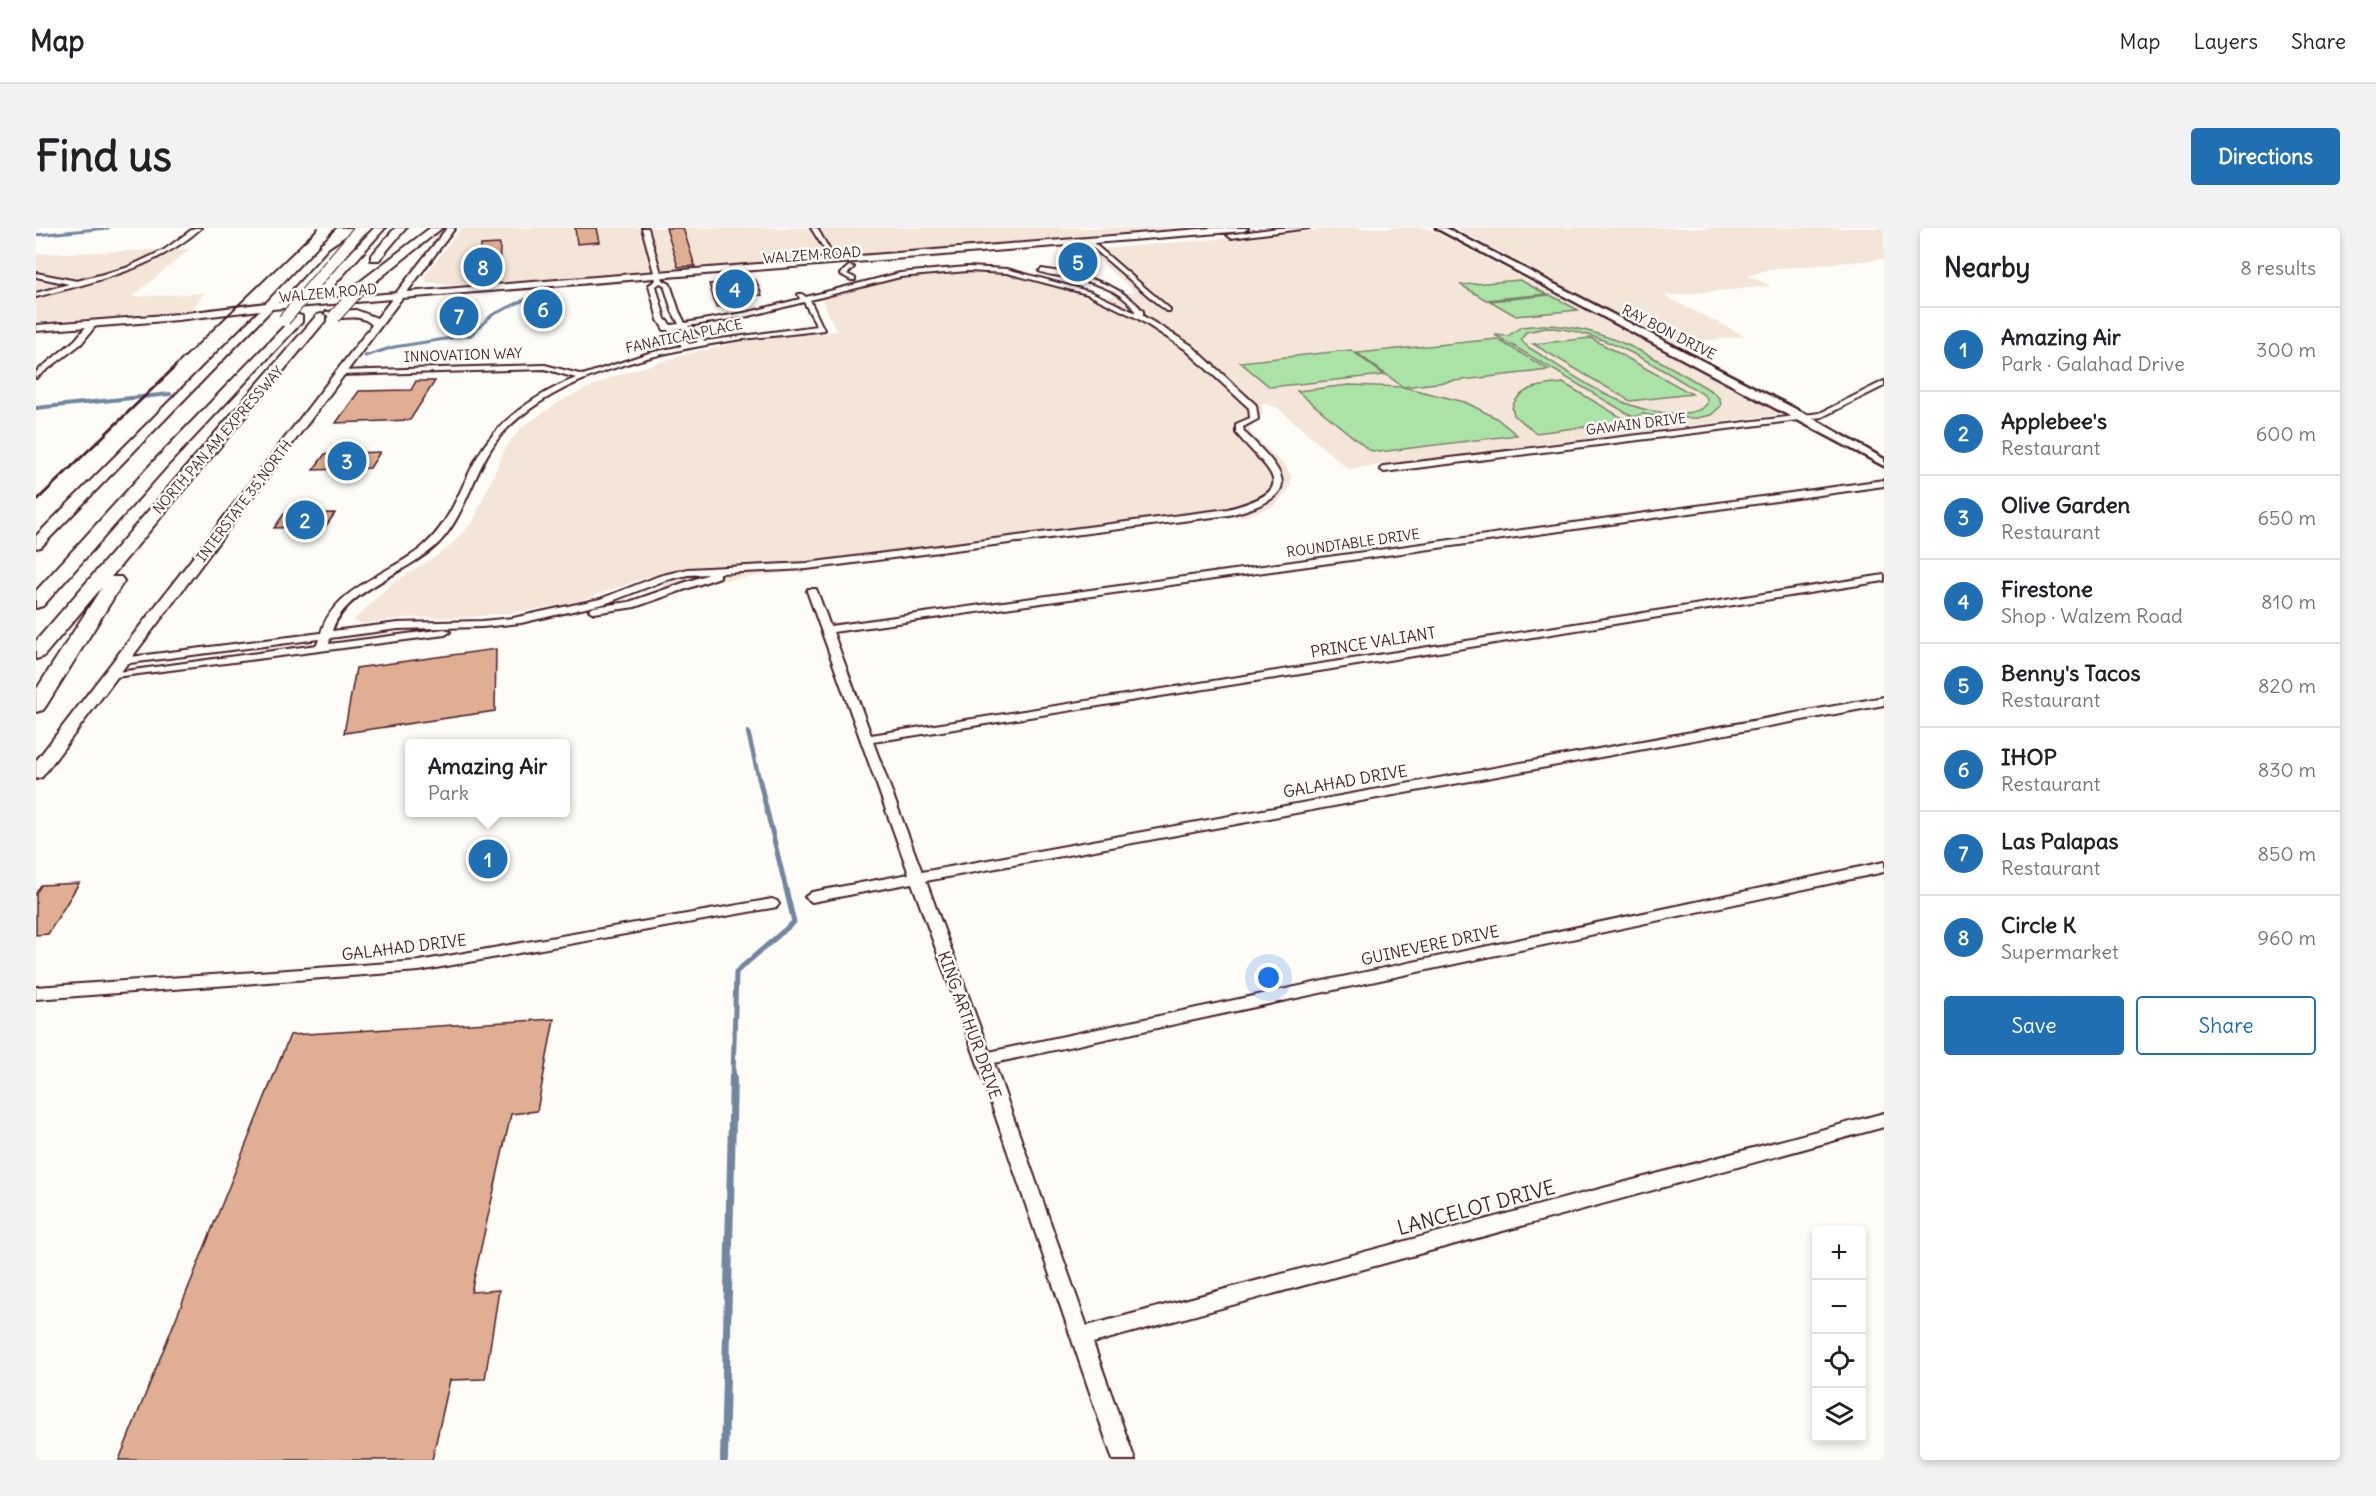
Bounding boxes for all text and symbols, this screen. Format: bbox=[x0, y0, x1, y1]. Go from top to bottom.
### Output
text: Map bbox=[30, 23, 84, 59]
text: Map bbox=[2120, 28, 2160, 55]
text: Layers bbox=[2193, 28, 2258, 55]
text: Share bbox=[2291, 28, 2346, 55]
button: Directions bbox=[2191, 128, 2340, 185]
text: Find us bbox=[36, 130, 172, 182]
pin: 5 bbox=[1058, 240, 1098, 285]
street label: WALZEM ROAD bbox=[762, 243, 862, 267]
pin: 8 bbox=[464, 244, 502, 290]
text: Nearby bbox=[1944, 251, 2030, 284]
text: 8 results bbox=[2240, 255, 2316, 280]
pin: 4 bbox=[716, 266, 754, 312]
street label: WALZEM ROAD bbox=[278, 280, 378, 306]
pin: 6 bbox=[524, 286, 562, 332]
pin: 7 bbox=[440, 294, 478, 338]
street label: RAY BON DRIVE bbox=[1619, 301, 1719, 363]
street label: FANATICAL PLACE bbox=[624, 315, 744, 357]
text: Amazing Air bbox=[2001, 323, 2121, 351]
text: 1 bbox=[1960, 337, 1967, 362]
text: 300 m bbox=[2256, 337, 2316, 362]
street label: INNOVATION WAY bbox=[403, 344, 523, 366]
text: Park · Galahad Drive bbox=[2001, 351, 2185, 376]
street label: NORTH PAN AM EXPRESSWAY bbox=[149, 362, 287, 518]
text: Applebee's bbox=[2001, 407, 2107, 435]
street label: GAWAIN DRIVE bbox=[1585, 409, 1687, 439]
text: 2 bbox=[1958, 421, 1969, 446]
text: 600 m bbox=[2256, 421, 2316, 446]
text: Restaurant bbox=[2001, 435, 2100, 460]
street label: INTERSTATE 35 NORTH bbox=[192, 437, 296, 565]
pin: 3 bbox=[328, 438, 366, 484]
text: Olive Garden bbox=[2001, 491, 2130, 519]
pin: 2 bbox=[286, 498, 324, 542]
text: 3 bbox=[1958, 505, 1969, 530]
text: 650 m bbox=[2258, 505, 2316, 530]
text: Restaurant bbox=[2001, 519, 2100, 544]
street label: ROUNDTABLE DRIVE bbox=[1285, 525, 1421, 561]
text: Firestone bbox=[2001, 575, 2093, 603]
text: 4 bbox=[1958, 589, 1969, 614]
text: 810 m bbox=[2261, 589, 2316, 614]
text: Shop · Walzem Road bbox=[2001, 603, 2183, 628]
street label: PRINCE VALIANT bbox=[1309, 622, 1437, 662]
text: Benny's Tacos bbox=[2001, 659, 2140, 687]
text: 5 bbox=[1958, 673, 1969, 698]
text: 820 m bbox=[2258, 673, 2316, 698]
text: Restaurant bbox=[2001, 687, 2100, 712]
popup bbox=[405, 739, 570, 817]
text: IHOP bbox=[2001, 743, 2057, 771]
text: Amazing Air bbox=[428, 752, 547, 780]
text: 6 bbox=[1958, 757, 1969, 782]
text: 830 m bbox=[2258, 757, 2316, 782]
street label: GALAHAD DRIVE bbox=[1281, 760, 1409, 802]
text: Restaurant bbox=[2001, 771, 2100, 796]
text: Park bbox=[428, 780, 469, 805]
text: Las Palapas bbox=[2001, 827, 2118, 855]
pin: 1 bbox=[468, 836, 508, 882]
text: 7 bbox=[1959, 841, 1968, 866]
text: 850 m bbox=[2258, 841, 2316, 866]
text: Restaurant bbox=[2001, 855, 2100, 880]
text: Circle K bbox=[2001, 911, 2076, 939]
street label: GUINEVERE DRIVE bbox=[1359, 921, 1501, 969]
text: 8 bbox=[1958, 925, 1969, 950]
text: 960 m bbox=[2258, 925, 2316, 950]
street label: GALAHAD DRIVE bbox=[340, 929, 468, 965]
text: Supermarket bbox=[2001, 939, 2119, 964]
street label: KING ARTHUR DRIVE bbox=[934, 948, 1006, 1102]
your location bbox=[1254, 963, 1283, 992]
button: Save bbox=[1944, 996, 2124, 1055]
button: Share bbox=[2136, 996, 2316, 1055]
street label: LANCELOT DRIVE bbox=[1394, 1174, 1558, 1240]
map controls bbox=[1812, 1226, 1866, 1442]
button: + bbox=[1812, 1226, 1866, 1280]
button: − bbox=[1812, 1280, 1866, 1334]
button: locate bbox=[1812, 1334, 1866, 1388]
button: layers bbox=[1812, 1388, 1866, 1442]

